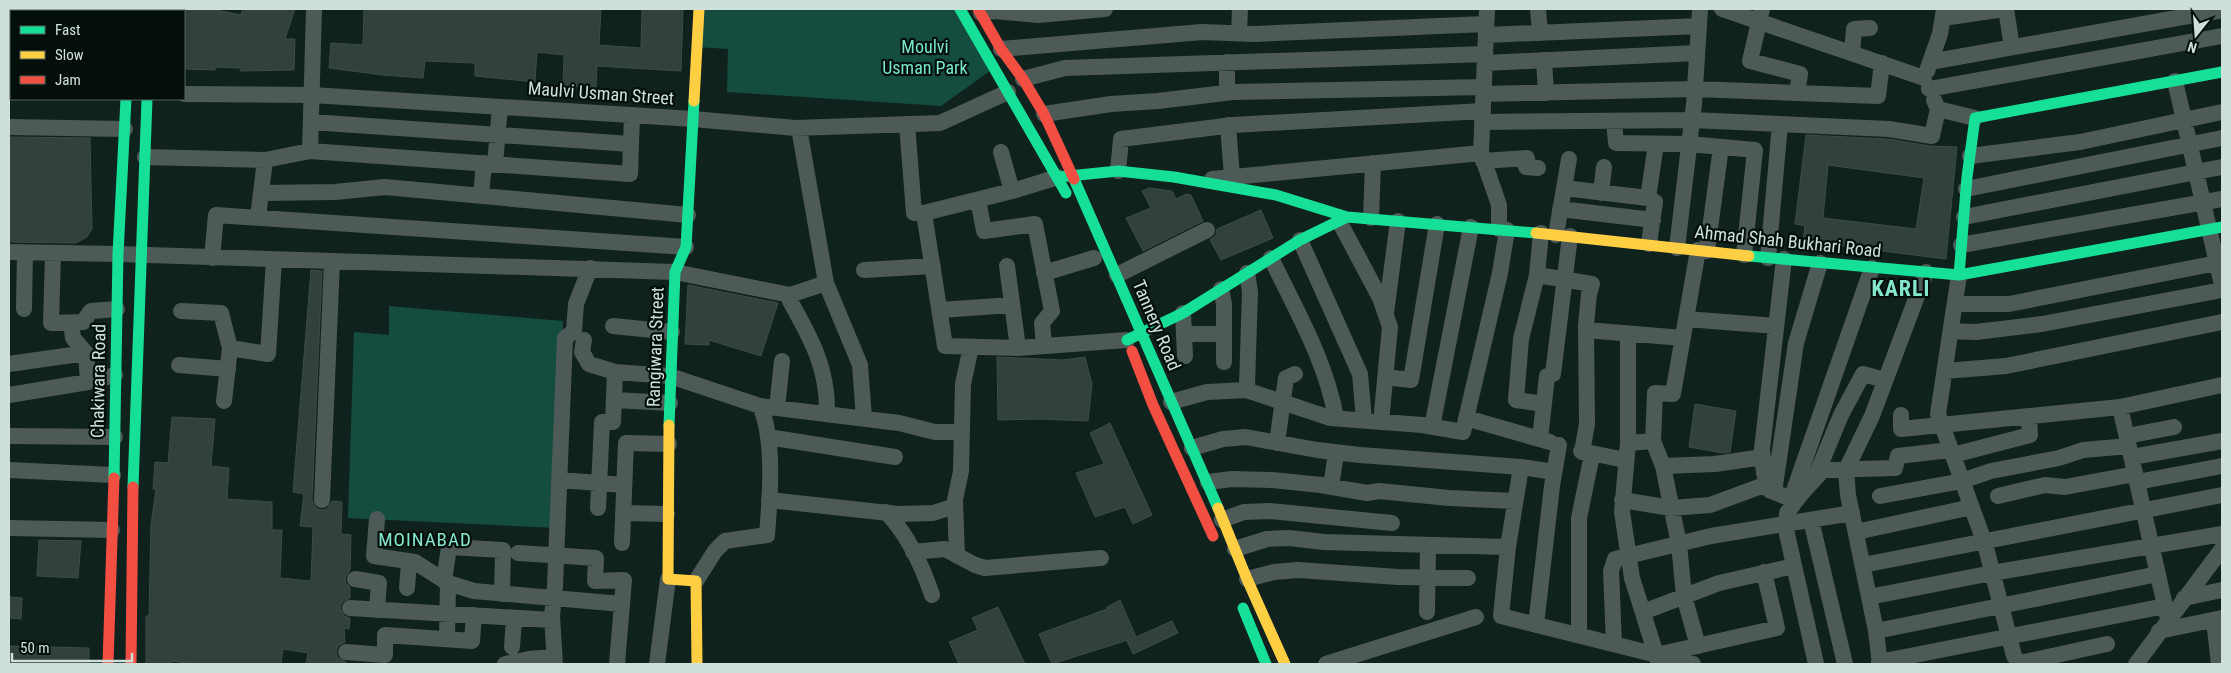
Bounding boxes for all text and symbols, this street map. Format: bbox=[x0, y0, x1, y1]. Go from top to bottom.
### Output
legend bbox=[10, 10, 185, 100]
north arrow bbox=[2171, 10, 2221, 60]
text: Fast bbox=[55, 21, 80, 39]
park label: Moulvi Usman Park bbox=[882, 36, 968, 78]
text: N bbox=[2186, 39, 2199, 56]
text: Slow bbox=[55, 46, 84, 64]
text: Jam bbox=[55, 71, 81, 89]
street label: Maulvi Usman Street bbox=[527, 77, 675, 109]
street label: Ahmad Shah Bukhari Road bbox=[1694, 221, 1882, 261]
district label: KARLI bbox=[1872, 276, 1930, 301]
street label: Tannery Road bbox=[1129, 277, 1185, 373]
street label: Rangiwara Street bbox=[642, 287, 668, 407]
street label: Chakiwara Road bbox=[87, 324, 109, 438]
district label: MOINABAD bbox=[378, 528, 472, 551]
scale bar bbox=[12, 630, 132, 662]
text: 50 m bbox=[20, 639, 50, 657]

